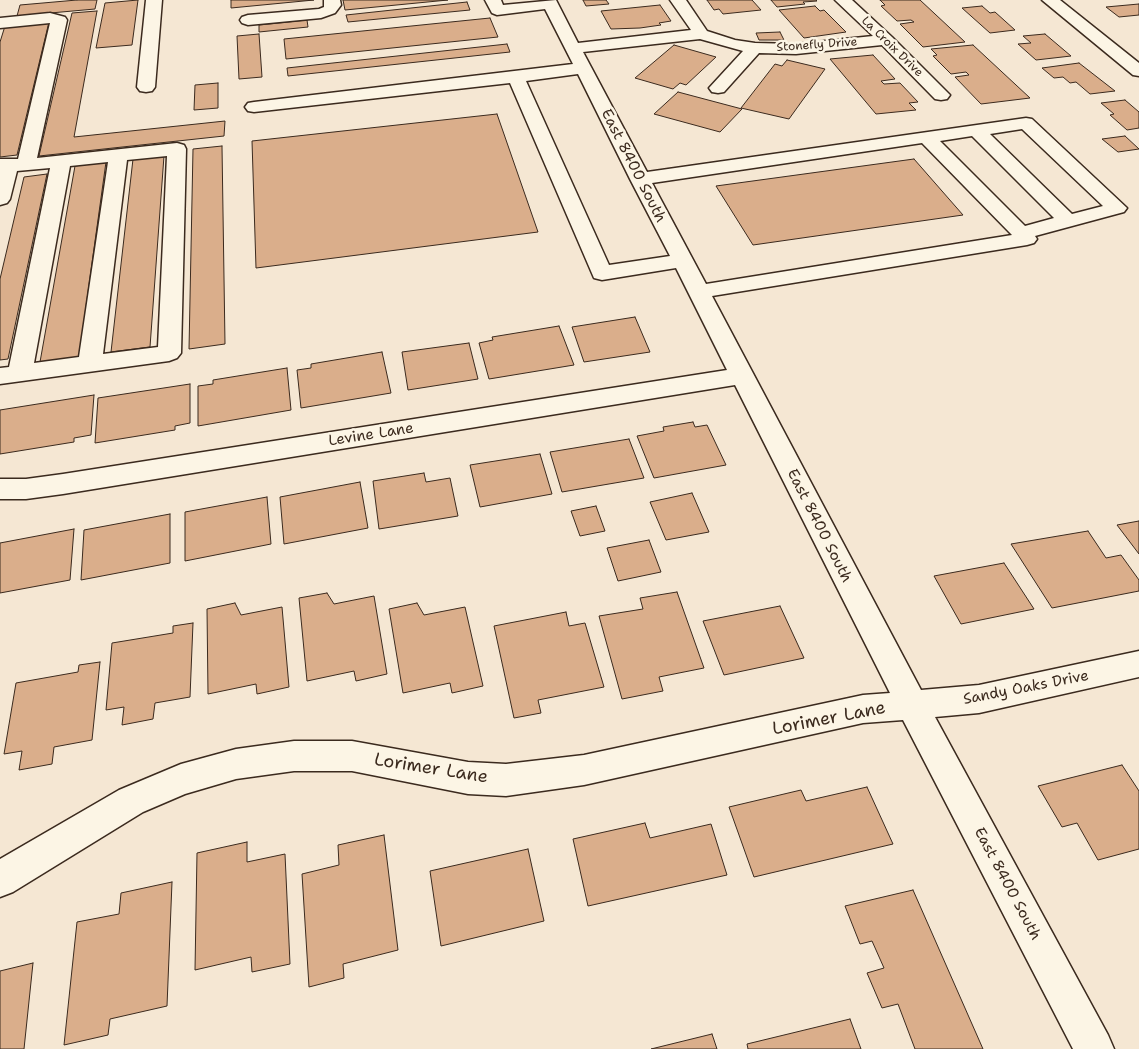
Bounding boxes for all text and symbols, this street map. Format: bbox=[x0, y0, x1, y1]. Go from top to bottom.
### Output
street label: La Croix Drive bbox=[858, 14, 926, 80]
street label: Stonefly Drive bbox=[776, 35, 858, 55]
street label: East 8400 South bbox=[597, 106, 669, 226]
street label: Levine Lane bbox=[327, 419, 415, 451]
street label: East 8400 South bbox=[783, 466, 855, 586]
street label: Sandy Oaks Drive bbox=[962, 667, 1090, 709]
street label: Lorimer Lane bbox=[771, 697, 887, 741]
street label: Lorimer Lane bbox=[373, 749, 489, 789]
street label: East 8400 South bbox=[970, 825, 1044, 943]

